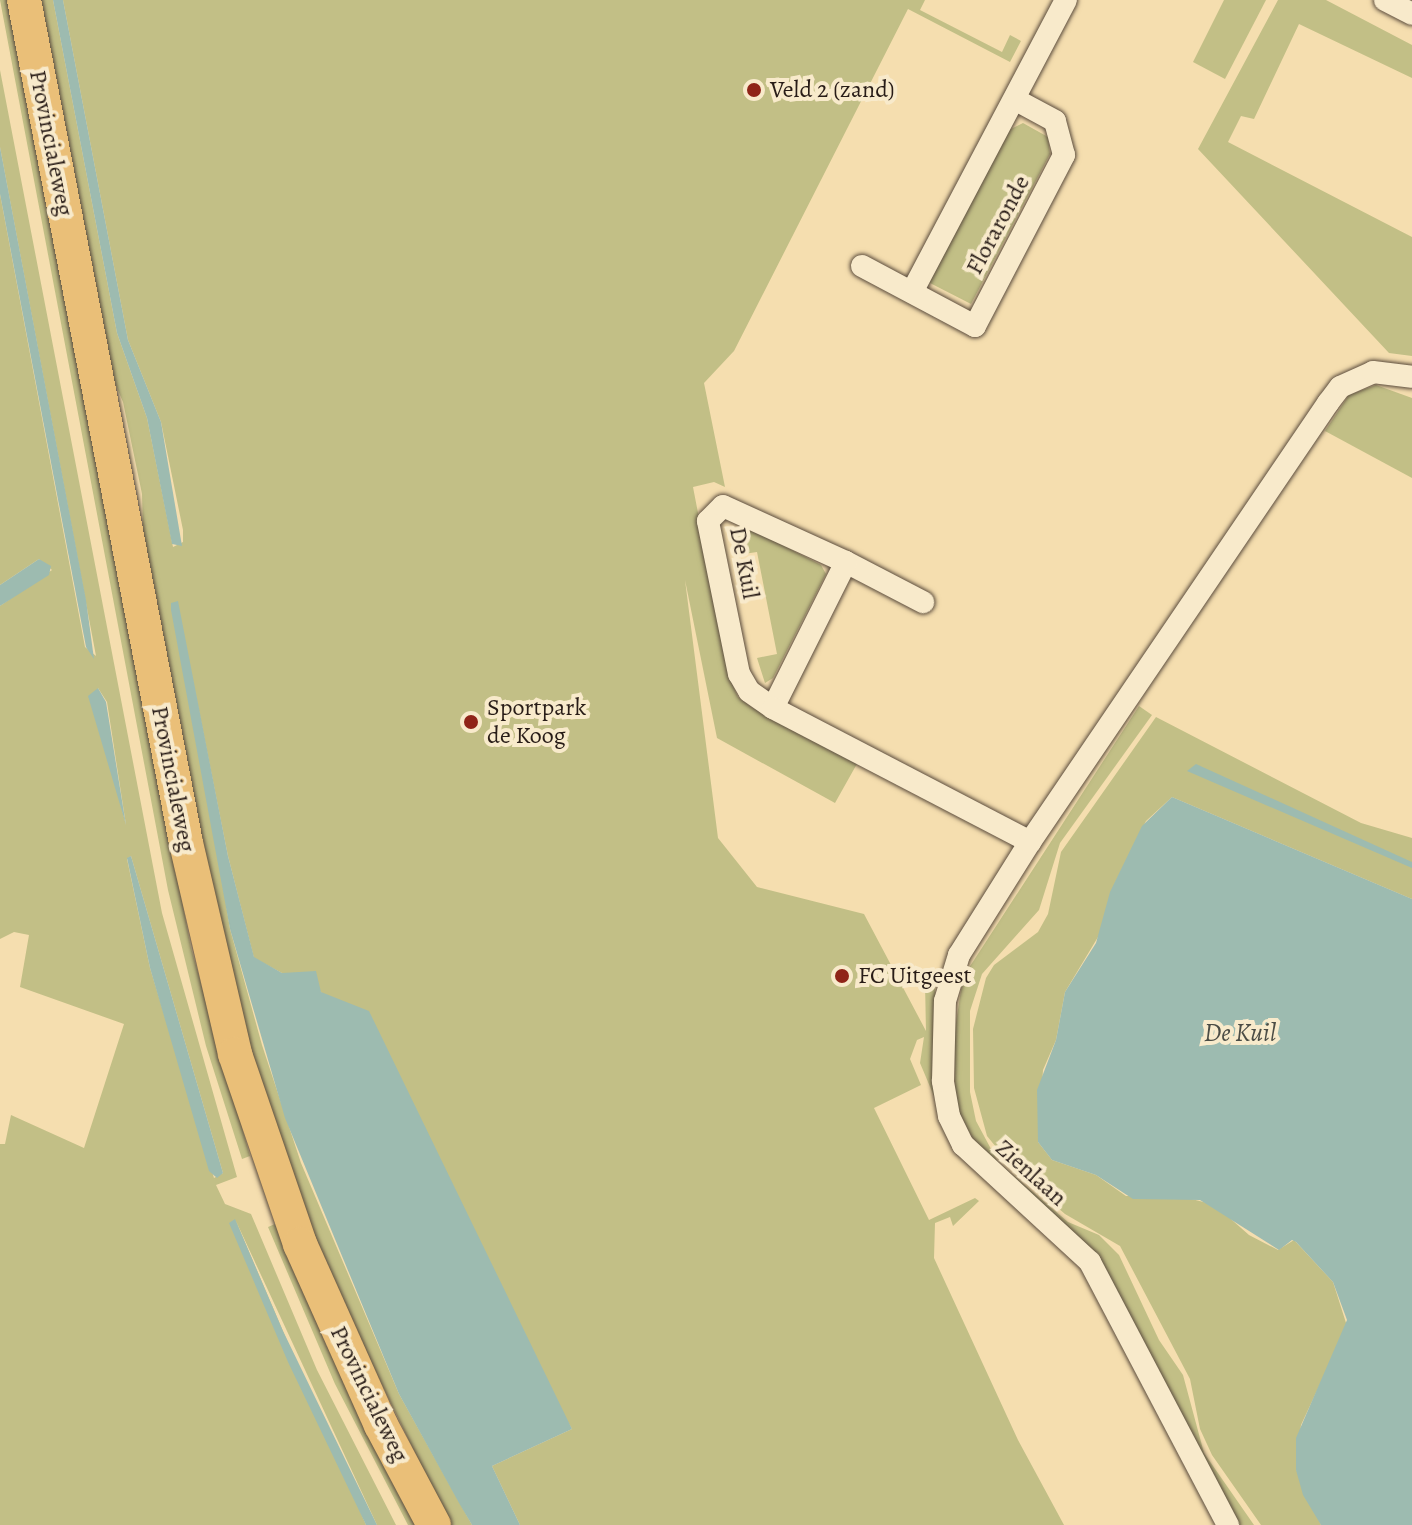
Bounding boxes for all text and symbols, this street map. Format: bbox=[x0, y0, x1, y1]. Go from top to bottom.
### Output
street label: Provincialeweg bbox=[23, 68, 79, 218]
place label: Veld 2 (zand) bbox=[770, 76, 895, 104]
marker: Veld 2 (zand) bbox=[745, 81, 763, 99]
street label: Floraronde bbox=[960, 171, 1036, 279]
street label: De Kuil bbox=[723, 525, 765, 601]
place label: Sportpark de Koog bbox=[487, 694, 586, 750]
street label: Provincialeweg bbox=[145, 704, 201, 854]
marker: Sportpark de Koog bbox=[462, 713, 480, 731]
place label: FC Uitgeest bbox=[858, 962, 971, 990]
marker: FC Uitgeest bbox=[833, 967, 851, 985]
water label: De Kuil bbox=[1204, 1017, 1276, 1049]
street label: Zienlaan bbox=[990, 1134, 1072, 1212]
street label: Provincialeweg bbox=[324, 1321, 414, 1467]

